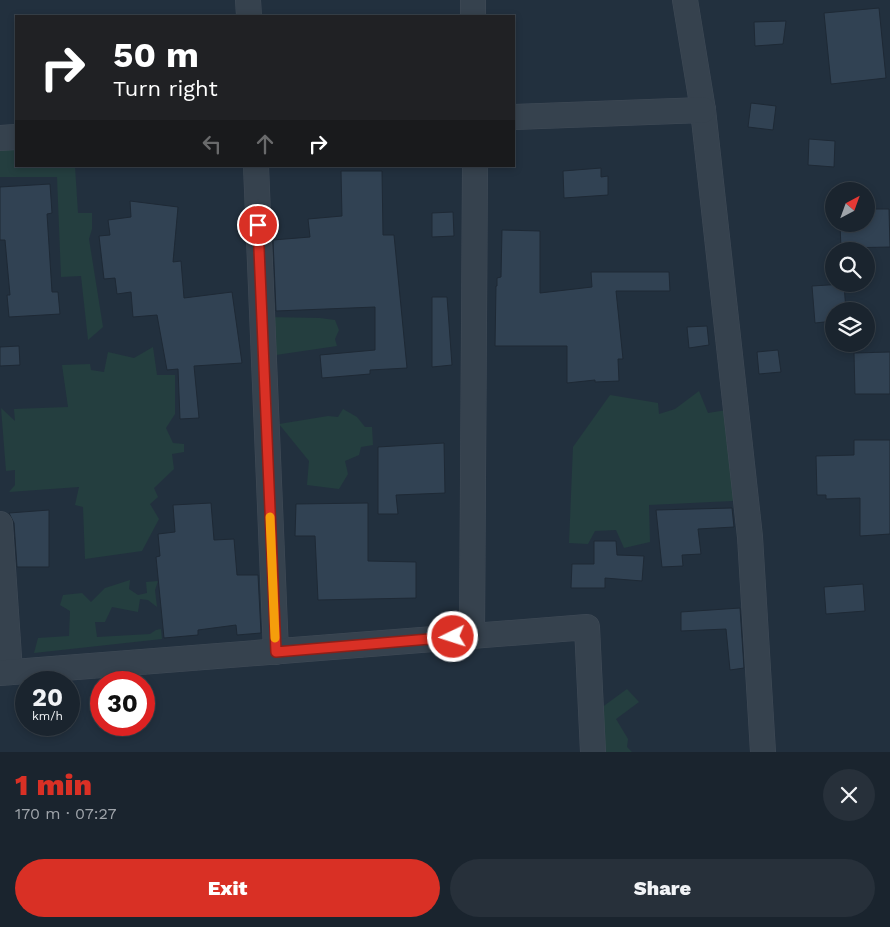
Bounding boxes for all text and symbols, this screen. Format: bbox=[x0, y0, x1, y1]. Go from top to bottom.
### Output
text: 50 m bbox=[113, 34, 199, 76]
icon: right bbox=[30, 35, 95, 100]
text: Turn right bbox=[113, 76, 218, 101]
icon: left bbox=[198, 130, 226, 158]
icon: ahead bbox=[251, 130, 279, 158]
icon: right bbox=[304, 130, 332, 158]
north arrow bbox=[825, 182, 875, 232]
map controls bbox=[825, 182, 875, 352]
pin bbox=[237, 204, 279, 246]
icon: arrive bbox=[244, 211, 272, 239]
button: search bbox=[825, 242, 875, 292]
button: layers bbox=[825, 302, 875, 352]
position arrow bbox=[426, 610, 478, 662]
speed limit sign: 30 bbox=[90, 671, 155, 736]
text: 20 bbox=[32, 683, 63, 712]
text: km/h bbox=[32, 709, 63, 723]
text: 1 min bbox=[15, 767, 92, 802]
button: close bbox=[823, 769, 875, 821]
text: 170 m · 07:27 bbox=[15, 804, 116, 823]
button: Exit bbox=[15, 859, 440, 917]
button: Share bbox=[450, 859, 875, 917]

